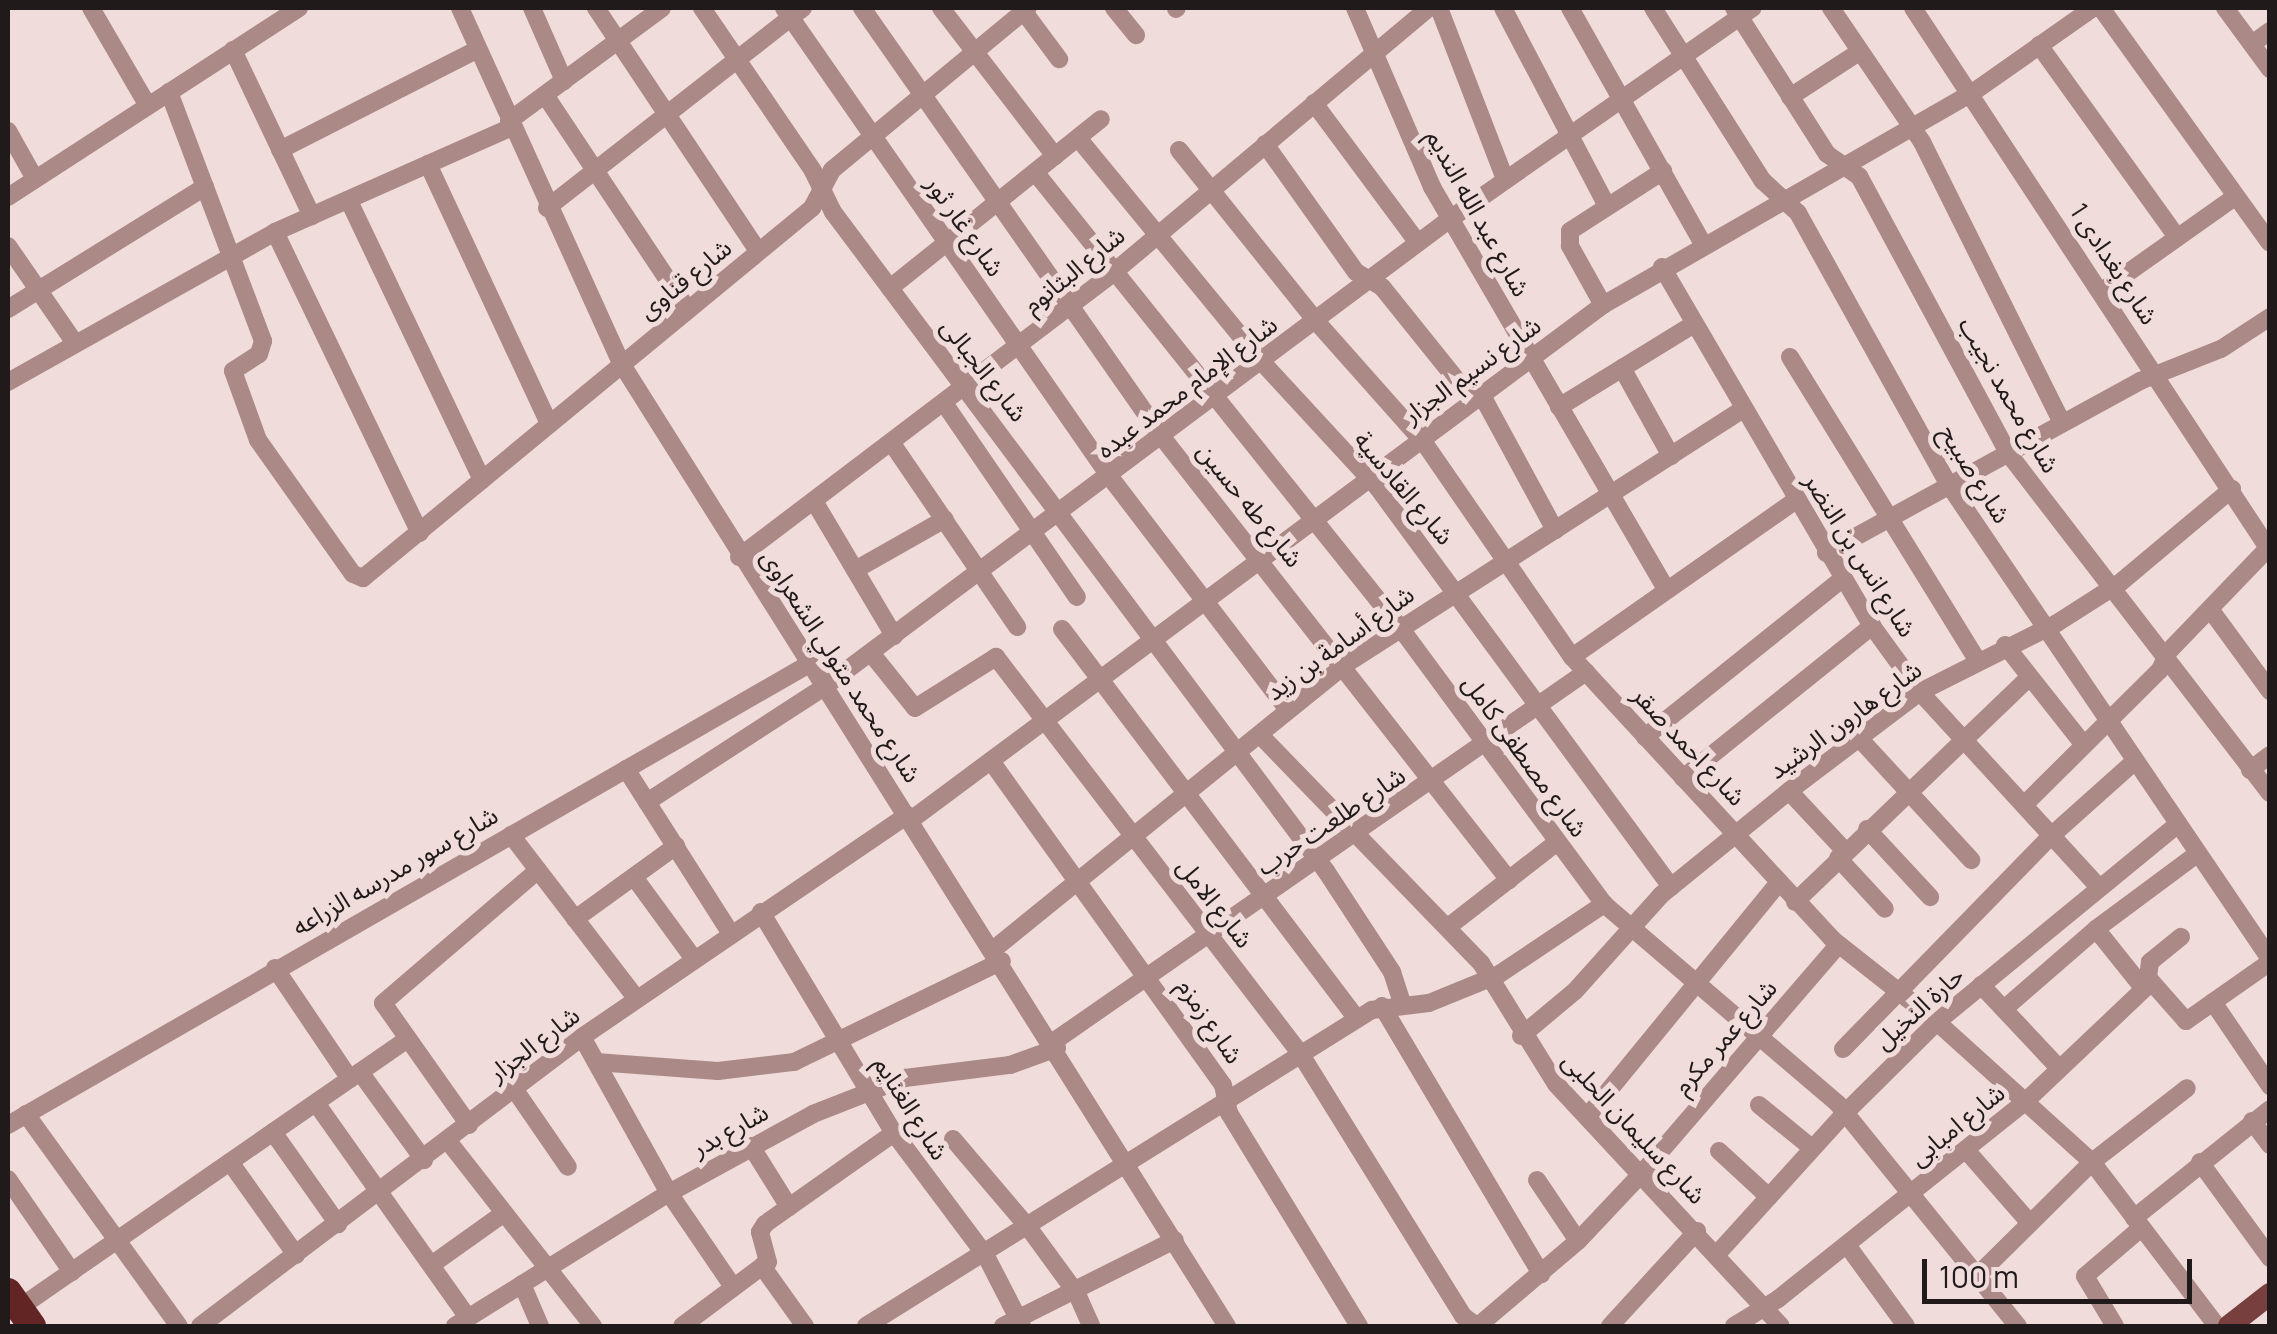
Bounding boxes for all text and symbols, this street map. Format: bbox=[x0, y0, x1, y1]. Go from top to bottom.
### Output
street label: شارع عبد الله النديم bbox=[1420, 124, 1536, 302]
street label: شارع غار ثور bbox=[919, 170, 1011, 282]
street label: شارع بغدادى 1 bbox=[2064, 198, 2164, 330]
street label: شارع البتانوم bbox=[1017, 220, 1131, 320]
street label: شارع قناوى bbox=[632, 232, 738, 326]
street label: شارع الإمام محمد عبده bbox=[1091, 309, 1283, 465]
street label: شارع نسيم الجزار bbox=[1397, 310, 1547, 430]
street label: شارع الجبالى bbox=[934, 312, 1034, 428]
street label: شارع محمد نجيب bbox=[1952, 312, 2066, 478]
street label: شارع صبيح bbox=[1933, 419, 2017, 529]
street label: شارع القادسية bbox=[1348, 425, 1460, 551]
street label: شارع طه حسين bbox=[1191, 437, 1309, 573]
street label: شارع انس بن النضر bbox=[1798, 467, 1922, 643]
street label: شارع محمد متولي الشعراوى bbox=[754, 544, 928, 788]
street label: شارع أسامة بن زيد bbox=[1260, 579, 1420, 707]
street label: شارع هارون الرشيد bbox=[1763, 654, 1927, 786]
street label: شارع مصطفى كامل bbox=[1456, 669, 1594, 843]
street label: شارع احمد صقر bbox=[1626, 680, 1752, 812]
street label: شارع طلعت حرب bbox=[1251, 760, 1411, 882]
street label: شارع سور مدرسه الزراعه bbox=[287, 800, 503, 942]
street label: شارع الامل bbox=[1171, 852, 1259, 954]
street label: حارة النخيل bbox=[1868, 960, 1970, 1056]
street label: شارع زمزم bbox=[1171, 973, 1249, 1069]
street label: شارع عمر مكرم bbox=[1667, 973, 1783, 1101]
street label: شارع الجزار bbox=[482, 1000, 586, 1088]
street label: شارع سليمان الحلبى bbox=[1556, 1046, 1712, 1210]
street label: شارع الغنايم bbox=[867, 1051, 955, 1165]
street label: شارع امبابى bbox=[1903, 1078, 2011, 1172]
street label: شارع بدر bbox=[686, 1097, 774, 1163]
scale bar bbox=[1927, 1239, 2197, 1301]
text: 100 m bbox=[1939, 1256, 2019, 1297]

